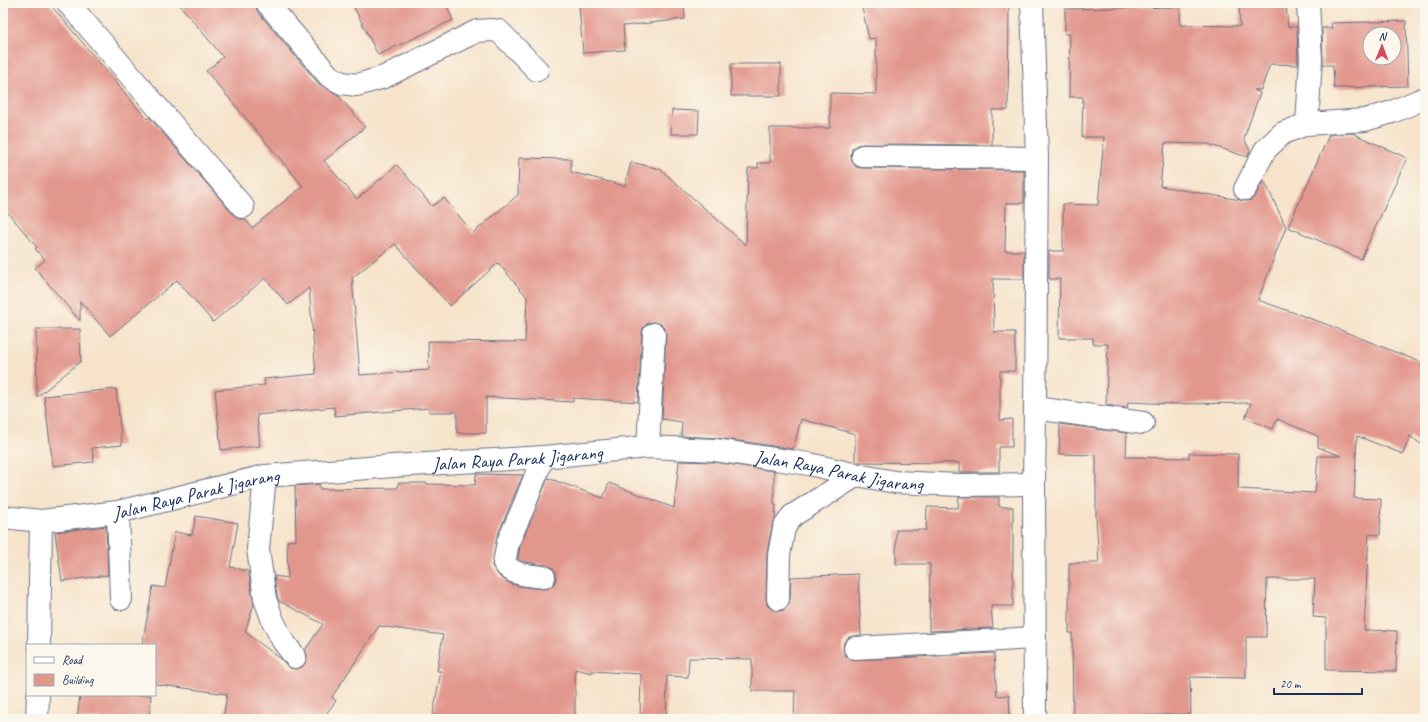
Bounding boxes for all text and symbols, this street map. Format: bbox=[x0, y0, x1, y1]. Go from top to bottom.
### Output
north arrow bbox=[1362, 26, 1402, 66]
text: N bbox=[1379, 29, 1388, 43]
street label: Jalan Raya Parak Jigarang bbox=[431, 440, 605, 477]
street label: Jalan Raya Parak Jigarang bbox=[752, 445, 925, 496]
street label: Jalan Raya Parak Jigarang bbox=[111, 464, 281, 526]
legend bbox=[26, 644, 156, 696]
text: Road bbox=[62, 652, 84, 668]
scale bar bbox=[1274, 670, 1362, 696]
text: Building bbox=[62, 672, 94, 688]
text: 20 m bbox=[1280, 676, 1302, 692]

